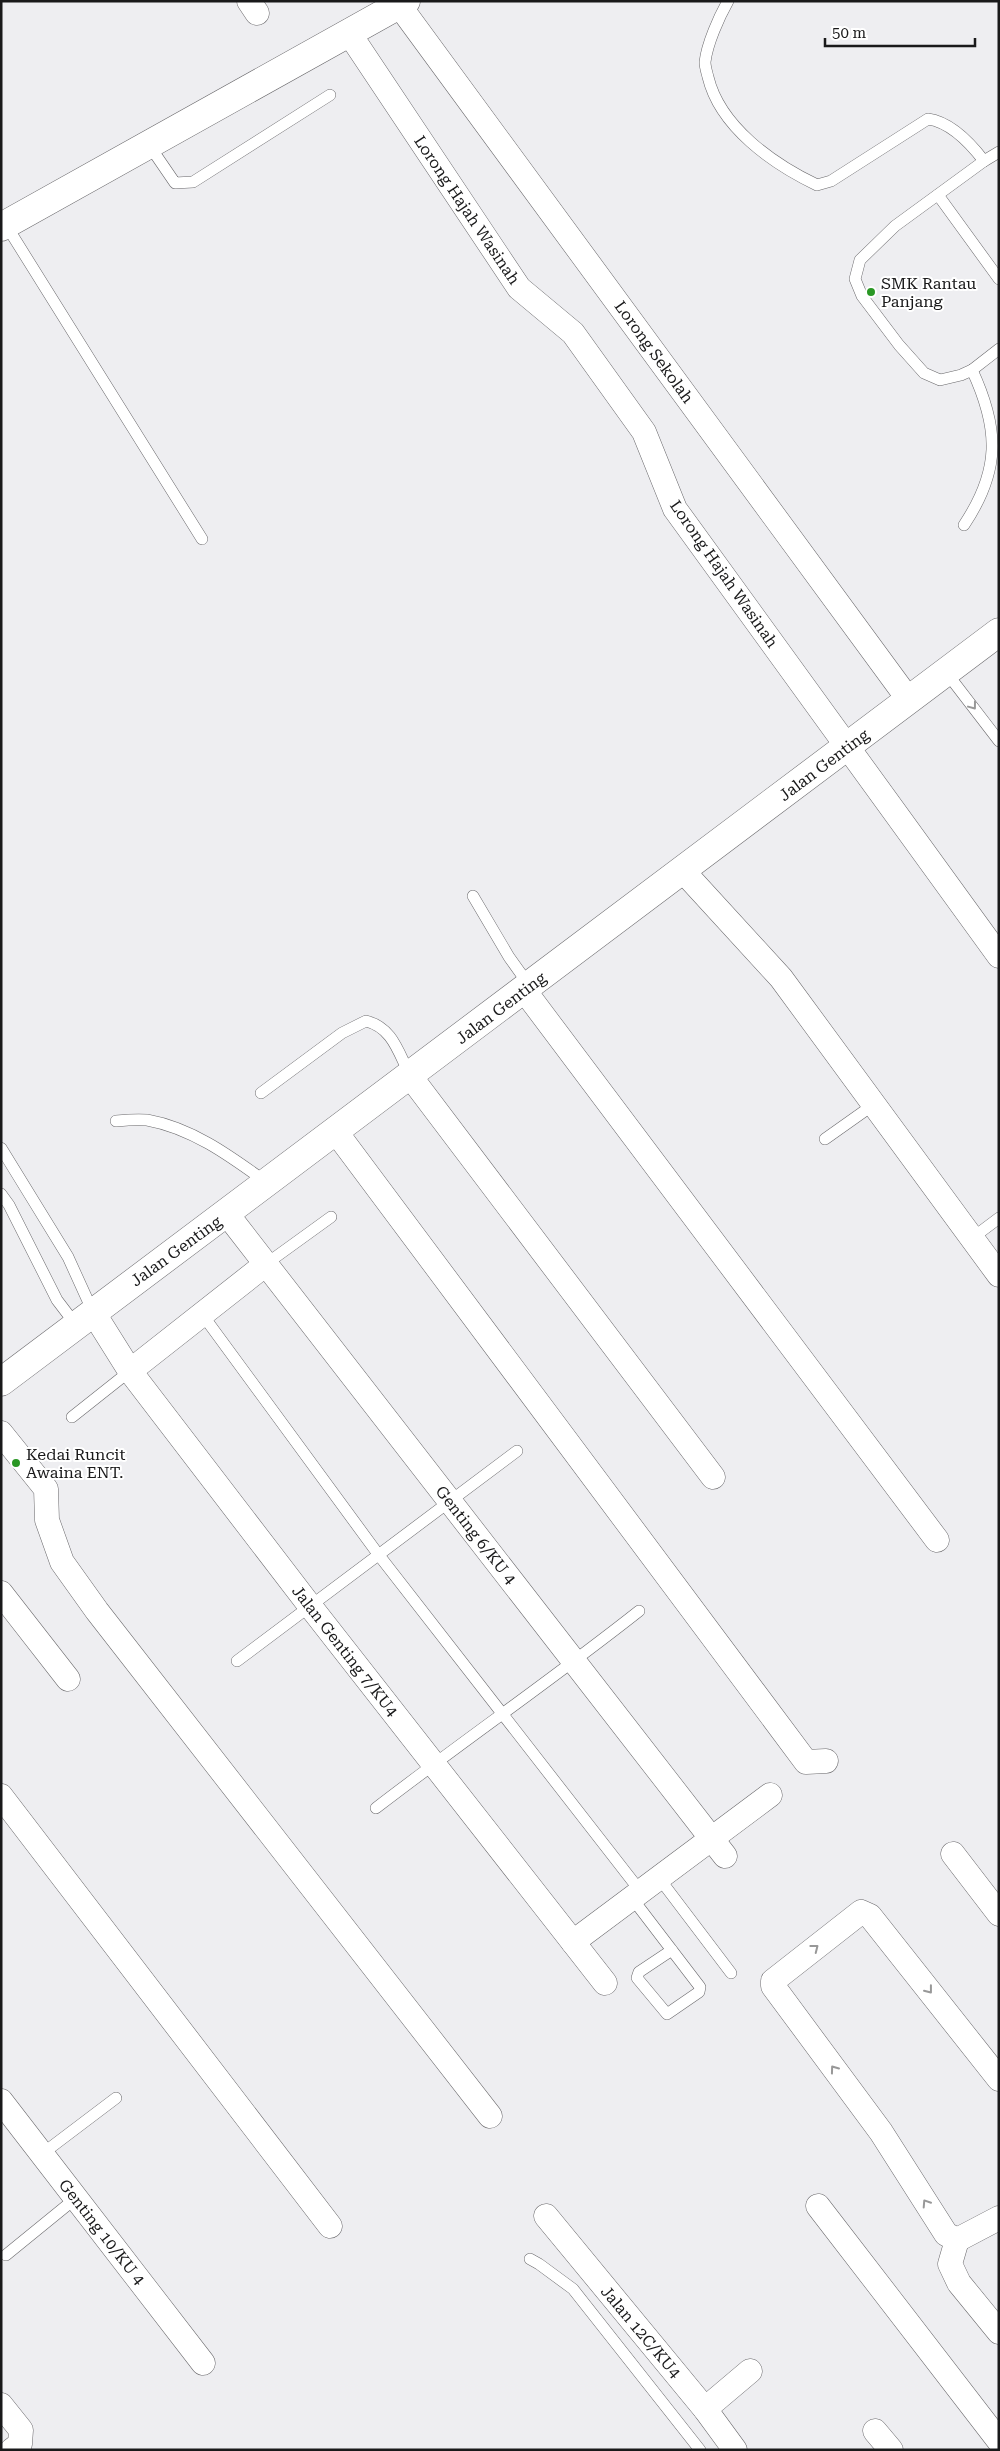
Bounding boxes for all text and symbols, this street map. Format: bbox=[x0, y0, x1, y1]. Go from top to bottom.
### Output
scale bar bbox=[825, 15, 975, 47]
text: 50 m bbox=[832, 24, 867, 42]
street label: Lorong Hajah Wasinah bbox=[410, 132, 524, 288]
place label: SMK Rantau Panjang bbox=[881, 274, 976, 311]
marker: SMK Rantau Panjang bbox=[865, 286, 877, 298]
street label: Lorong Sekolah bbox=[611, 297, 697, 407]
street label: Lorong Hajah Wasinah bbox=[666, 497, 782, 651]
one-way arrow bbox=[967, 700, 975, 709]
street label: Jalan Genting bbox=[775, 724, 873, 805]
street label: Jalan Genting bbox=[452, 967, 550, 1048]
street label: Jalan Genting bbox=[127, 1211, 226, 1290]
place label: Kedai Runcit Awaina ENT. bbox=[26, 1445, 125, 1482]
marker: Kedai Runcit Awaina ENT. bbox=[10, 1457, 22, 1469]
street label: Genting 6/KU 4 bbox=[432, 1482, 520, 1588]
street label: Jalan Genting 7/KU4 bbox=[288, 1582, 402, 1720]
one-way arrow bbox=[809, 1945, 819, 1954]
one-way arrow bbox=[923, 1984, 931, 1993]
one-way arrow bbox=[832, 2066, 840, 2075]
street label: Genting 10/KU 4 bbox=[55, 2175, 149, 2289]
one-way arrow bbox=[923, 2200, 933, 2209]
street label: Jalan 12C/KU4 bbox=[597, 2282, 685, 2382]

